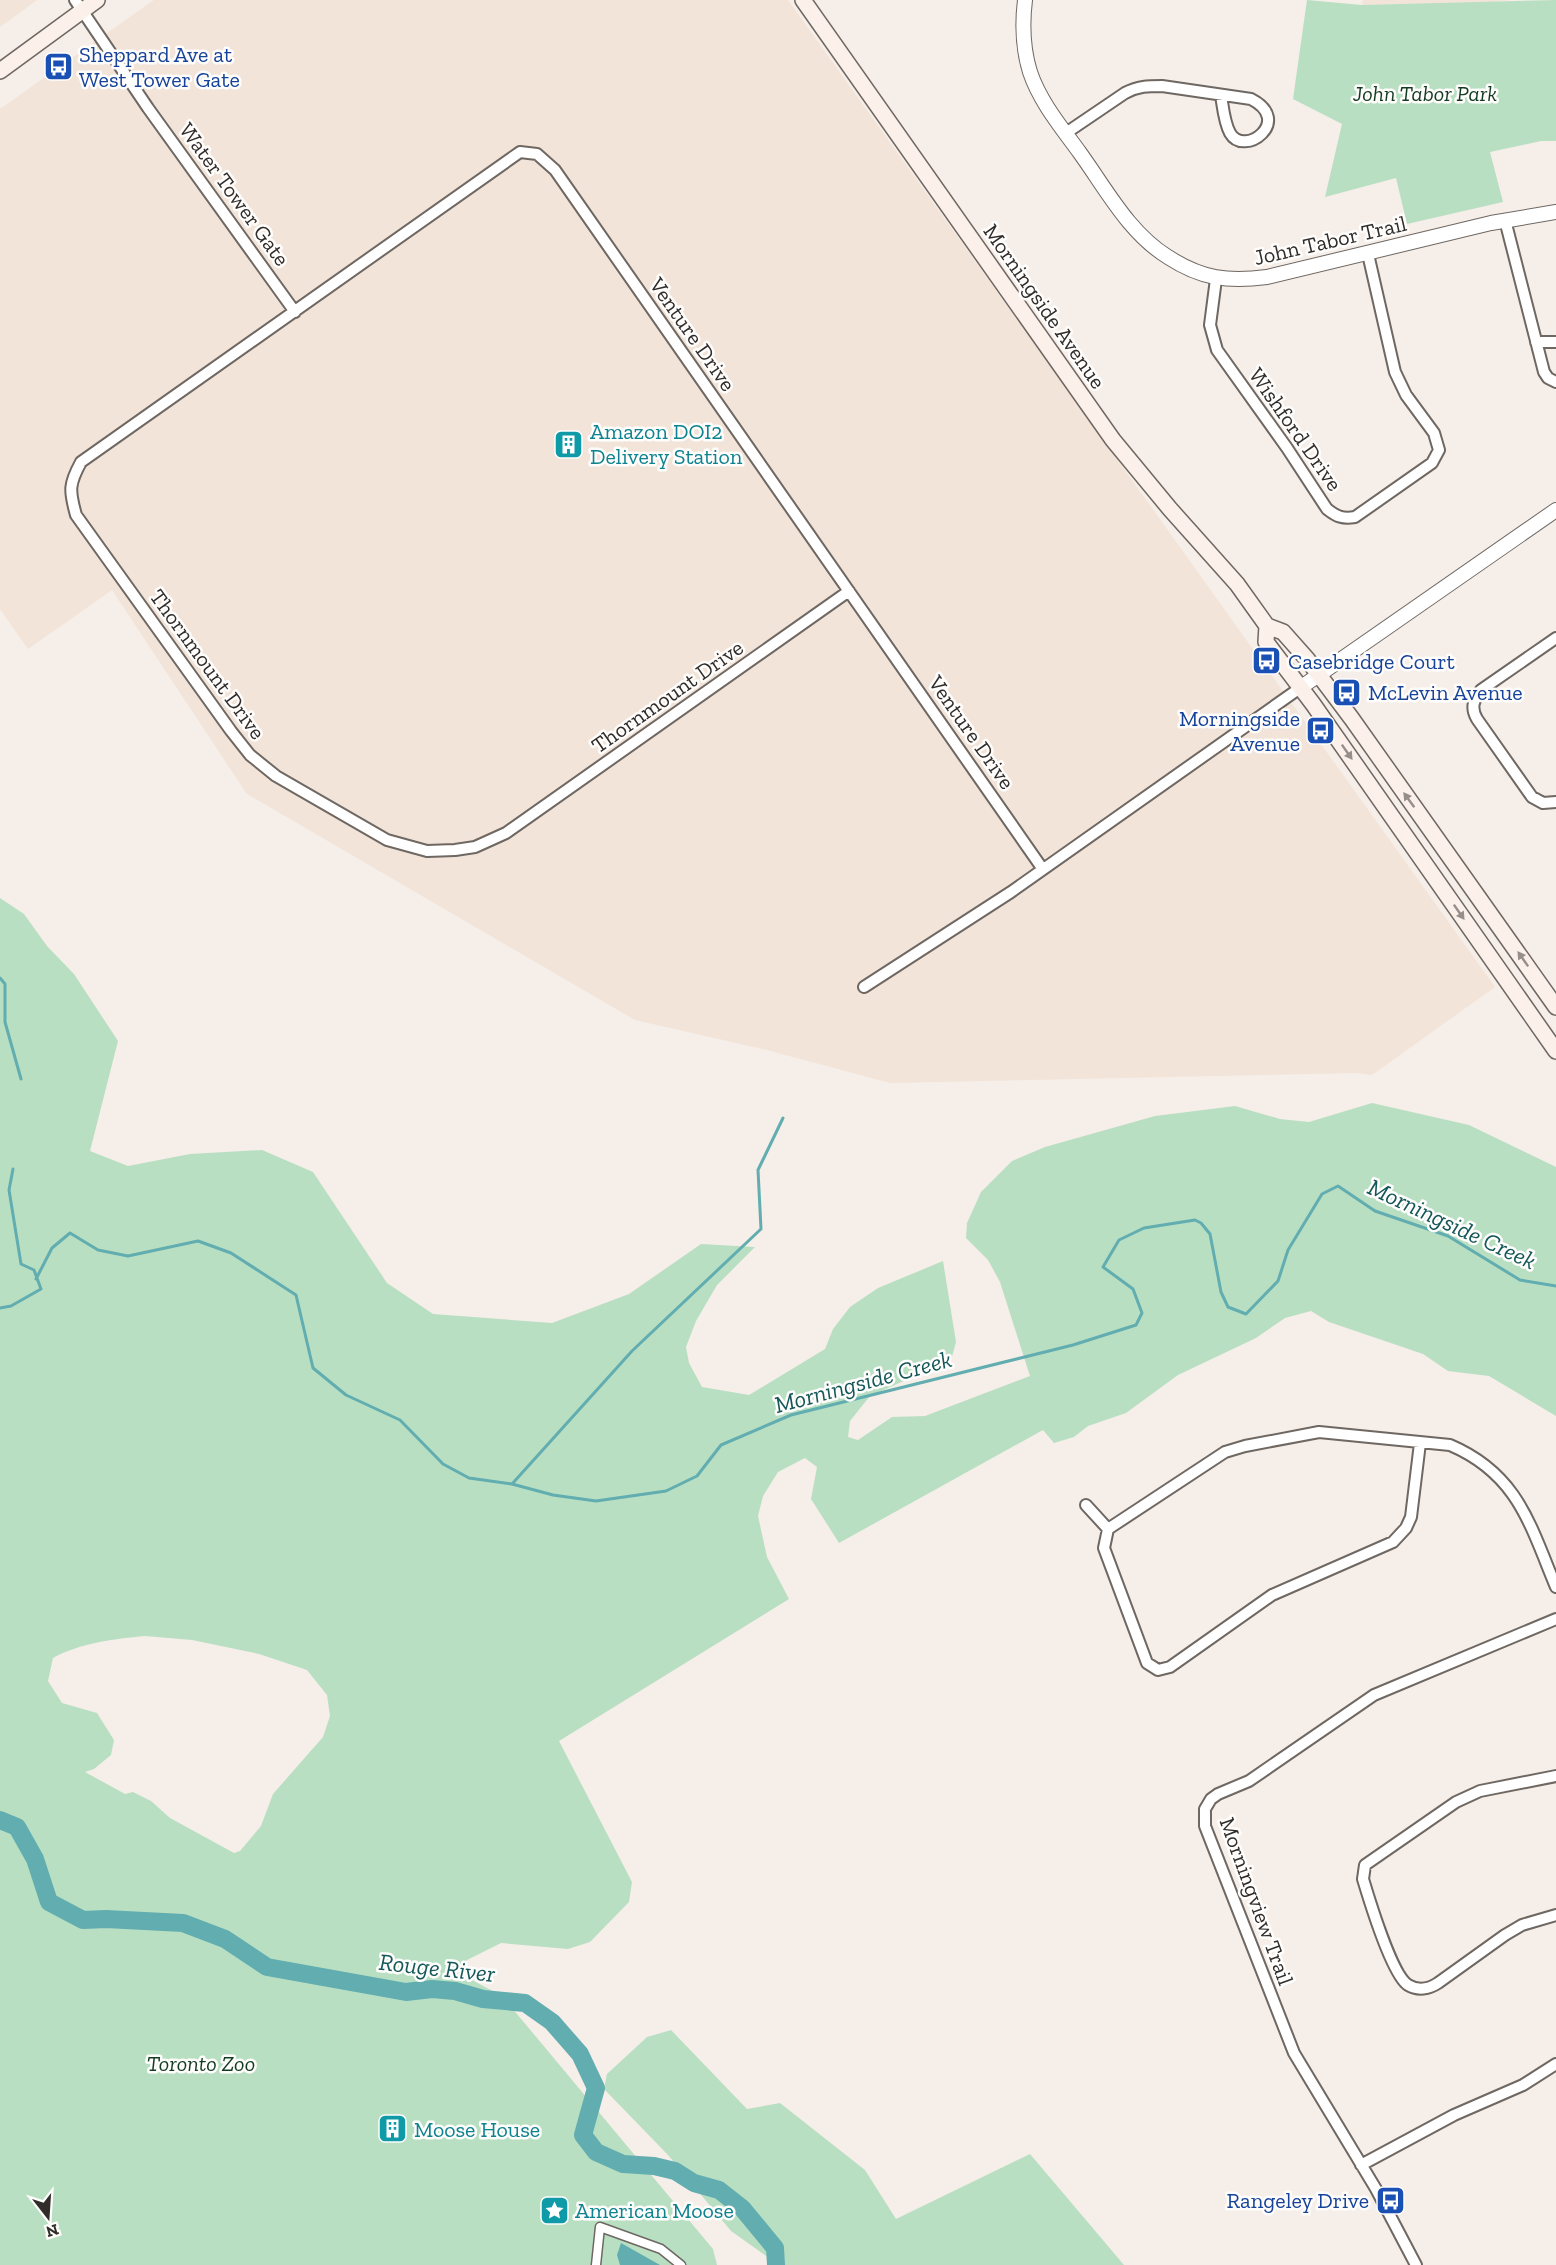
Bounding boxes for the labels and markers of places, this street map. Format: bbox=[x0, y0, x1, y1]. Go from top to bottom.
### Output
place label: Sheppard Ave at West Tower Gate bbox=[79, 41, 240, 93]
bus stop icon: Sheppard Ave at West Tower Gate bbox=[42, 51, 74, 83]
place label: Amazon DOI2 Delivery Station bbox=[590, 418, 743, 470]
building icon: Amazon DOI2 Delivery Station bbox=[553, 428, 585, 460]
bus stop icon: Casebridge Court bbox=[1251, 645, 1283, 677]
place label: Casebridge Court bbox=[1288, 648, 1456, 675]
bus stop icon: McLevin Avenue bbox=[1331, 676, 1363, 708]
place label: McLevin Avenue bbox=[1368, 679, 1523, 706]
place label: Morningside Avenue bbox=[1179, 705, 1300, 757]
bus stop icon: Morningside Avenue bbox=[1305, 715, 1337, 747]
building icon: Moose House bbox=[377, 2113, 409, 2145]
place label: Moose House bbox=[414, 2116, 540, 2143]
bus stop icon: Rangeley Drive bbox=[1374, 2184, 1406, 2216]
place label: Rangeley Drive bbox=[1227, 2187, 1369, 2214]
place icon: American Moose bbox=[538, 2194, 570, 2226]
place label: American Moose bbox=[575, 2197, 734, 2224]

